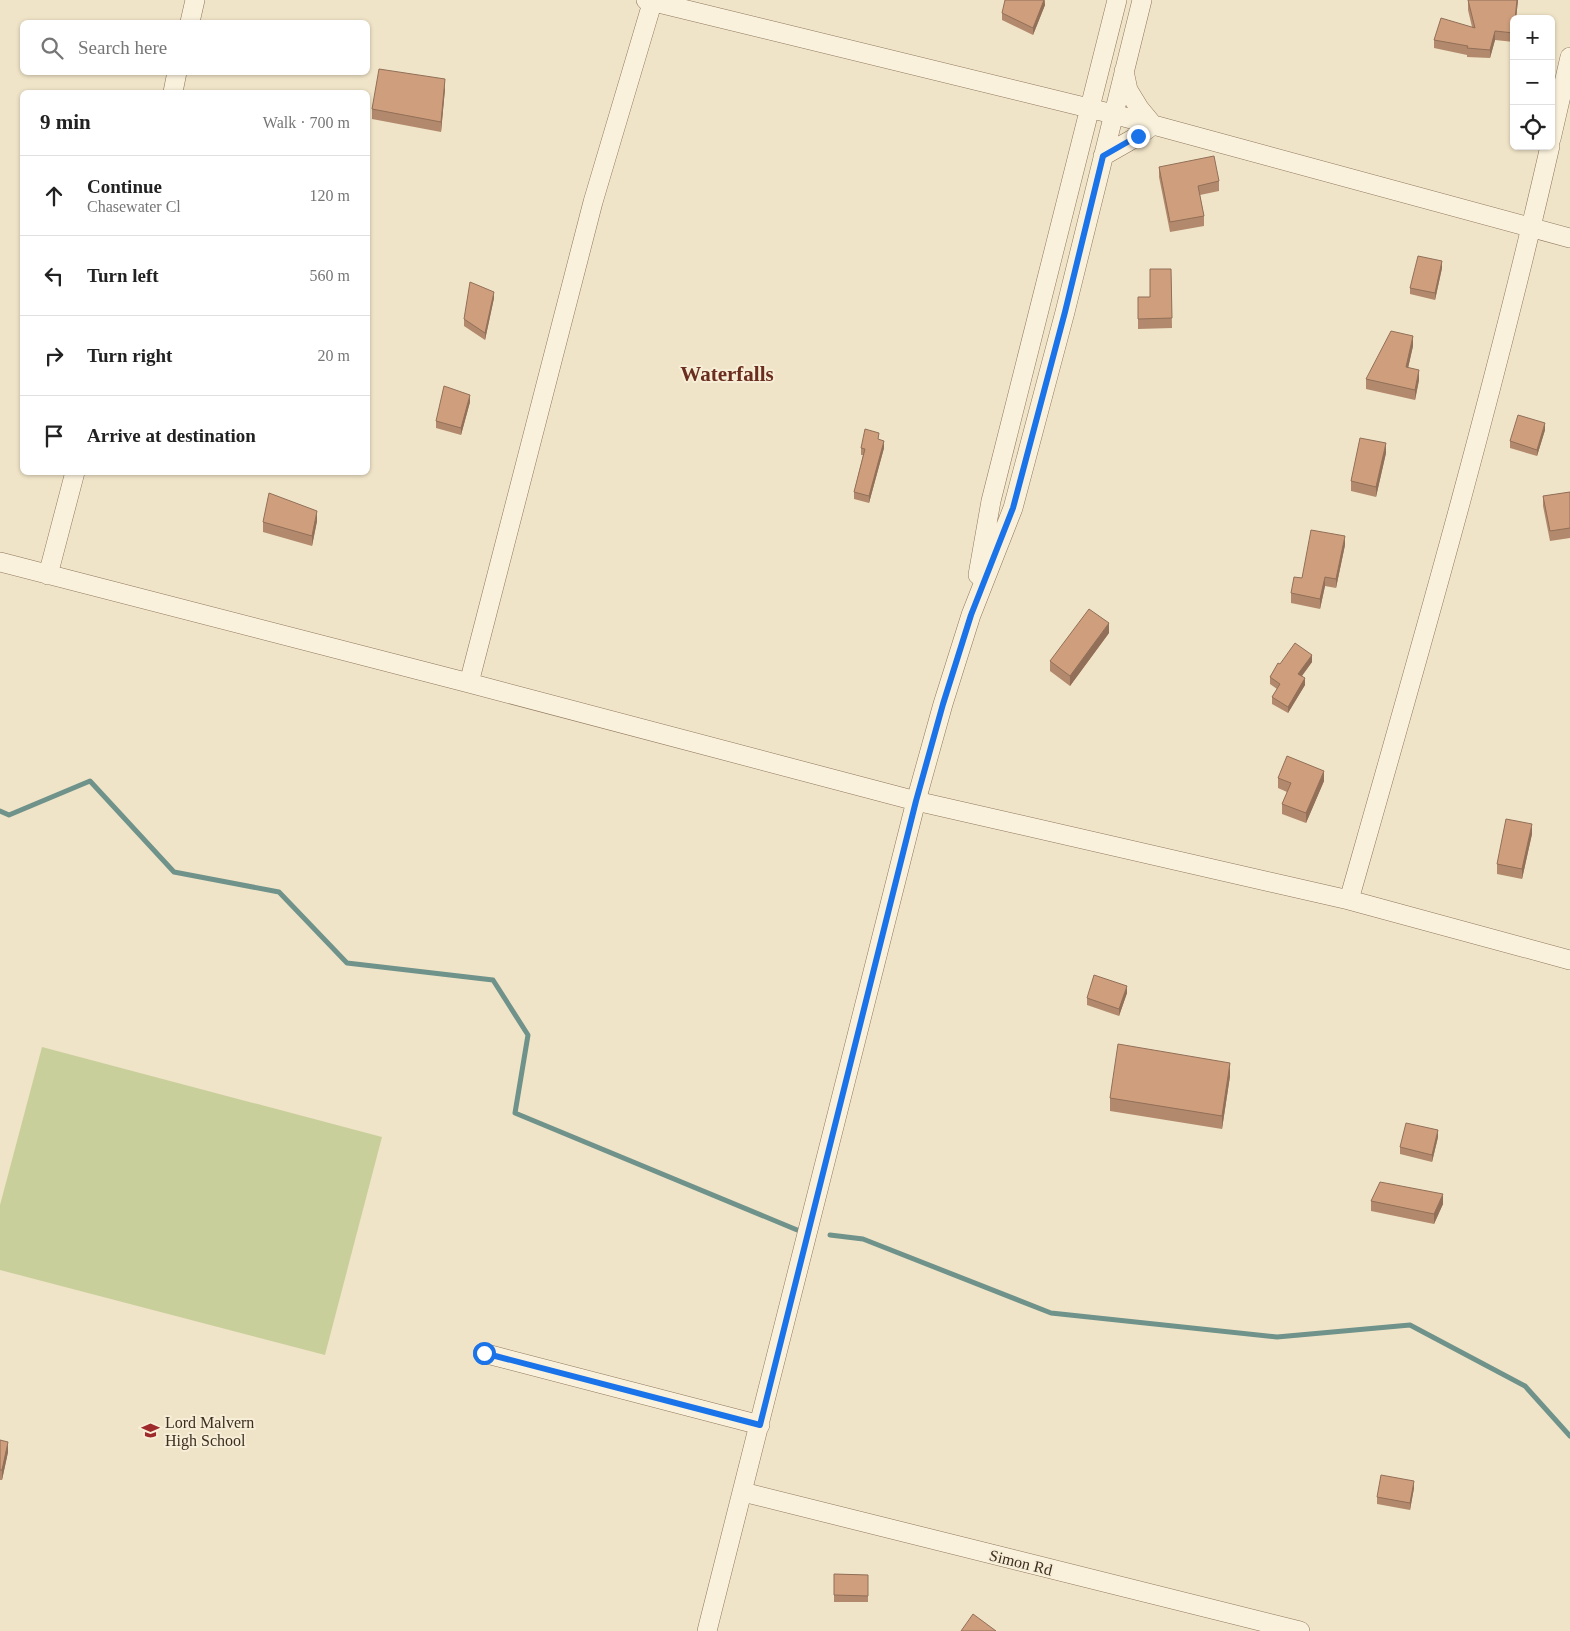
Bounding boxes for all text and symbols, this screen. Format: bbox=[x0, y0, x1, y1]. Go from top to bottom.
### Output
map controls bbox=[1510, 15, 1555, 150]
button: + bbox=[1510, 15, 1555, 60]
search box bbox=[20, 20, 370, 75]
icon: search bbox=[38, 34, 66, 62]
text: Search here bbox=[78, 37, 167, 58]
button: − bbox=[1510, 60, 1555, 105]
button: locate bbox=[1510, 105, 1555, 150]
text: 9 min bbox=[40, 110, 91, 134]
text: Walk · 700 m bbox=[263, 114, 350, 131]
route end bbox=[1127, 125, 1150, 148]
text: Continue bbox=[87, 176, 162, 197]
icon: ahead bbox=[40, 182, 68, 210]
text: 120 m bbox=[310, 187, 350, 204]
text: Chasewater Cl bbox=[87, 198, 181, 215]
icon: left bbox=[40, 262, 68, 290]
text: Turn left bbox=[87, 265, 159, 286]
text: 560 m bbox=[310, 267, 350, 284]
icon: right bbox=[40, 342, 68, 370]
text: Turn right bbox=[87, 345, 172, 366]
text: 20 m bbox=[318, 347, 350, 364]
district label: Waterfalls bbox=[680, 362, 774, 386]
icon: arrive bbox=[40, 422, 68, 450]
text: Arrive at destination bbox=[87, 425, 256, 446]
route start bbox=[473, 1342, 496, 1365]
place label: Lord Malvern High School bbox=[165, 1414, 254, 1450]
school or university icon: Lord Malvern High School bbox=[141, 1421, 161, 1441]
street label: Simon Rd bbox=[988, 1546, 1054, 1579]

